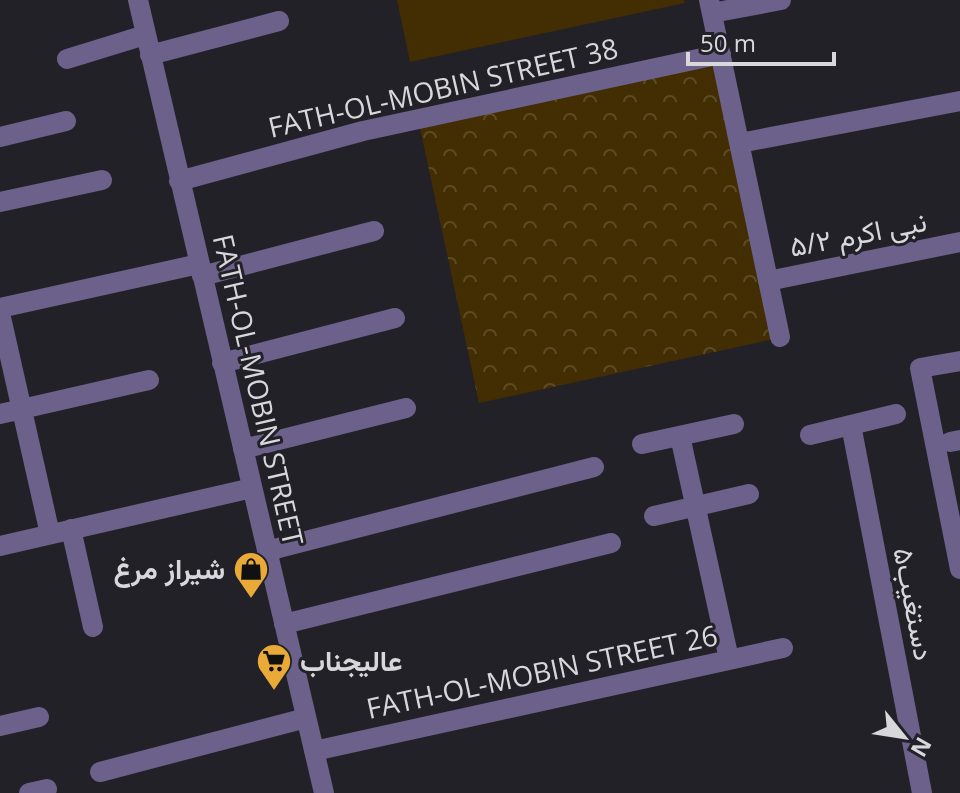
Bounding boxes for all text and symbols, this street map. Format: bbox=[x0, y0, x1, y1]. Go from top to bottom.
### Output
scale bar bbox=[688, 16, 834, 66]
text: 50 m bbox=[700, 26, 756, 59]
street label: FATH-OL-MOBIN STREET 38 bbox=[264, 28, 621, 146]
street label: نبی اکرم ۵/۲ bbox=[786, 201, 930, 266]
street label: FATH-OL-MOBIN STREET bbox=[205, 230, 313, 550]
street label: دستغیب۵ bbox=[885, 544, 945, 664]
place label: شیراز مرغ bbox=[113, 549, 225, 588]
shop icon: شیراز مرغ bbox=[232, 550, 270, 600]
street label: FATH-OL-MOBIN STREET 26 bbox=[363, 615, 721, 727]
place label: عالیجناب bbox=[300, 641, 402, 679]
supermarket icon: عالیجناب bbox=[255, 642, 293, 692]
north arrow bbox=[864, 697, 944, 777]
text: N bbox=[905, 732, 940, 763]

